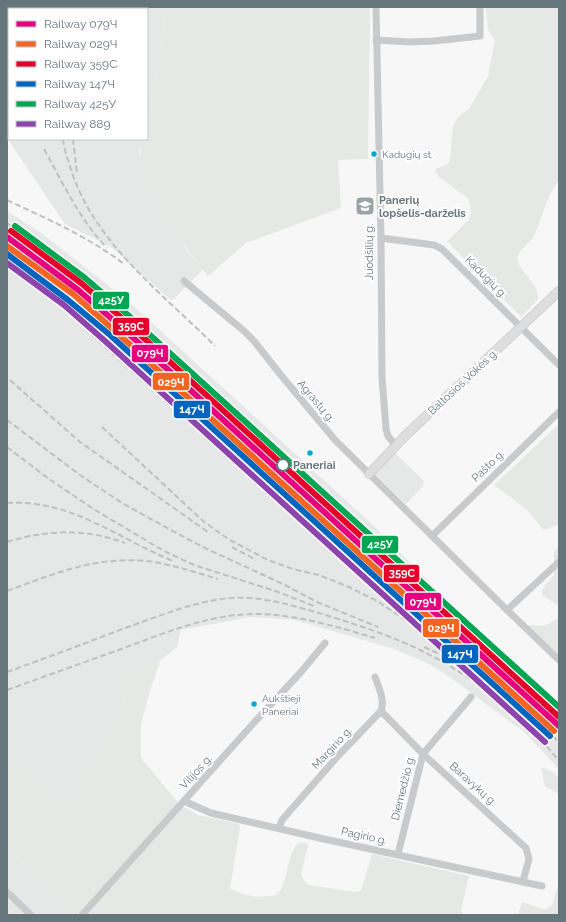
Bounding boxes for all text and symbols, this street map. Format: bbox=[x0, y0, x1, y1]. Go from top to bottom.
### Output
legend bbox=[8, 8, 148, 140]
text: Railway 079Ч bbox=[44, 17, 118, 31]
text: Railway 029Ч bbox=[44, 37, 118, 51]
text: Railway 359С bbox=[44, 57, 117, 71]
text: Railway 147Ч bbox=[44, 77, 115, 91]
text: Railway 425У bbox=[44, 97, 116, 111]
text: Railway 889 bbox=[44, 117, 110, 131]
marker: Kadugių st. bbox=[369, 149, 379, 159]
place label: Kadugių st. bbox=[382, 149, 433, 160]
place label: Panerių lopšelis-darželis bbox=[379, 194, 466, 220]
school or university icon: Panerių lopšelis-darželis bbox=[354, 195, 376, 217]
street label: Juodšilių g. bbox=[363, 224, 376, 280]
street label: Kadugių g. bbox=[462, 253, 510, 301]
line badge: 425У bbox=[92, 291, 130, 310]
text: 425У bbox=[98, 294, 125, 307]
line badge: 359С bbox=[112, 317, 150, 336]
text: 359С bbox=[118, 320, 145, 333]
line badge: 079Ч bbox=[131, 344, 169, 363]
street label: Baltosios Vokės g. bbox=[425, 346, 501, 418]
text: 079Ч bbox=[137, 347, 163, 360]
line badge: 029Ч bbox=[152, 372, 190, 391]
text: 029Ч bbox=[158, 376, 184, 389]
street label: Agrastų g. bbox=[295, 377, 337, 425]
line badge: 147Ч bbox=[173, 400, 211, 419]
text: 147Ч bbox=[179, 403, 205, 416]
street label: Pašto g. bbox=[469, 447, 507, 485]
unlabelled marker bbox=[305, 448, 315, 458]
marker: Paneriai bbox=[276, 458, 290, 472]
place label: Paneriai bbox=[293, 459, 336, 472]
line badge: 425У bbox=[361, 535, 399, 554]
text: 425У bbox=[367, 538, 394, 551]
line badge: 359С bbox=[383, 564, 420, 583]
text: 359С bbox=[389, 567, 416, 580]
line badge: 079Ч bbox=[404, 592, 442, 611]
text: 079Ч bbox=[410, 596, 436, 609]
line badge: 029Ч bbox=[422, 618, 460, 638]
text: 029Ч bbox=[428, 622, 454, 635]
line badge: 147Ч bbox=[441, 644, 479, 664]
text: 147Ч bbox=[447, 648, 473, 661]
place label: Aukštieji Paneriai bbox=[262, 693, 301, 717]
marker: Aukštieji Paneriai bbox=[249, 699, 259, 709]
street label: Margirio g. bbox=[309, 724, 355, 772]
street label: Vilijos g. bbox=[177, 752, 215, 792]
street label: Diemedžio g. bbox=[389, 754, 417, 822]
street label: Baravykų g. bbox=[447, 759, 499, 809]
street label: Pagirio g. bbox=[340, 825, 388, 847]

